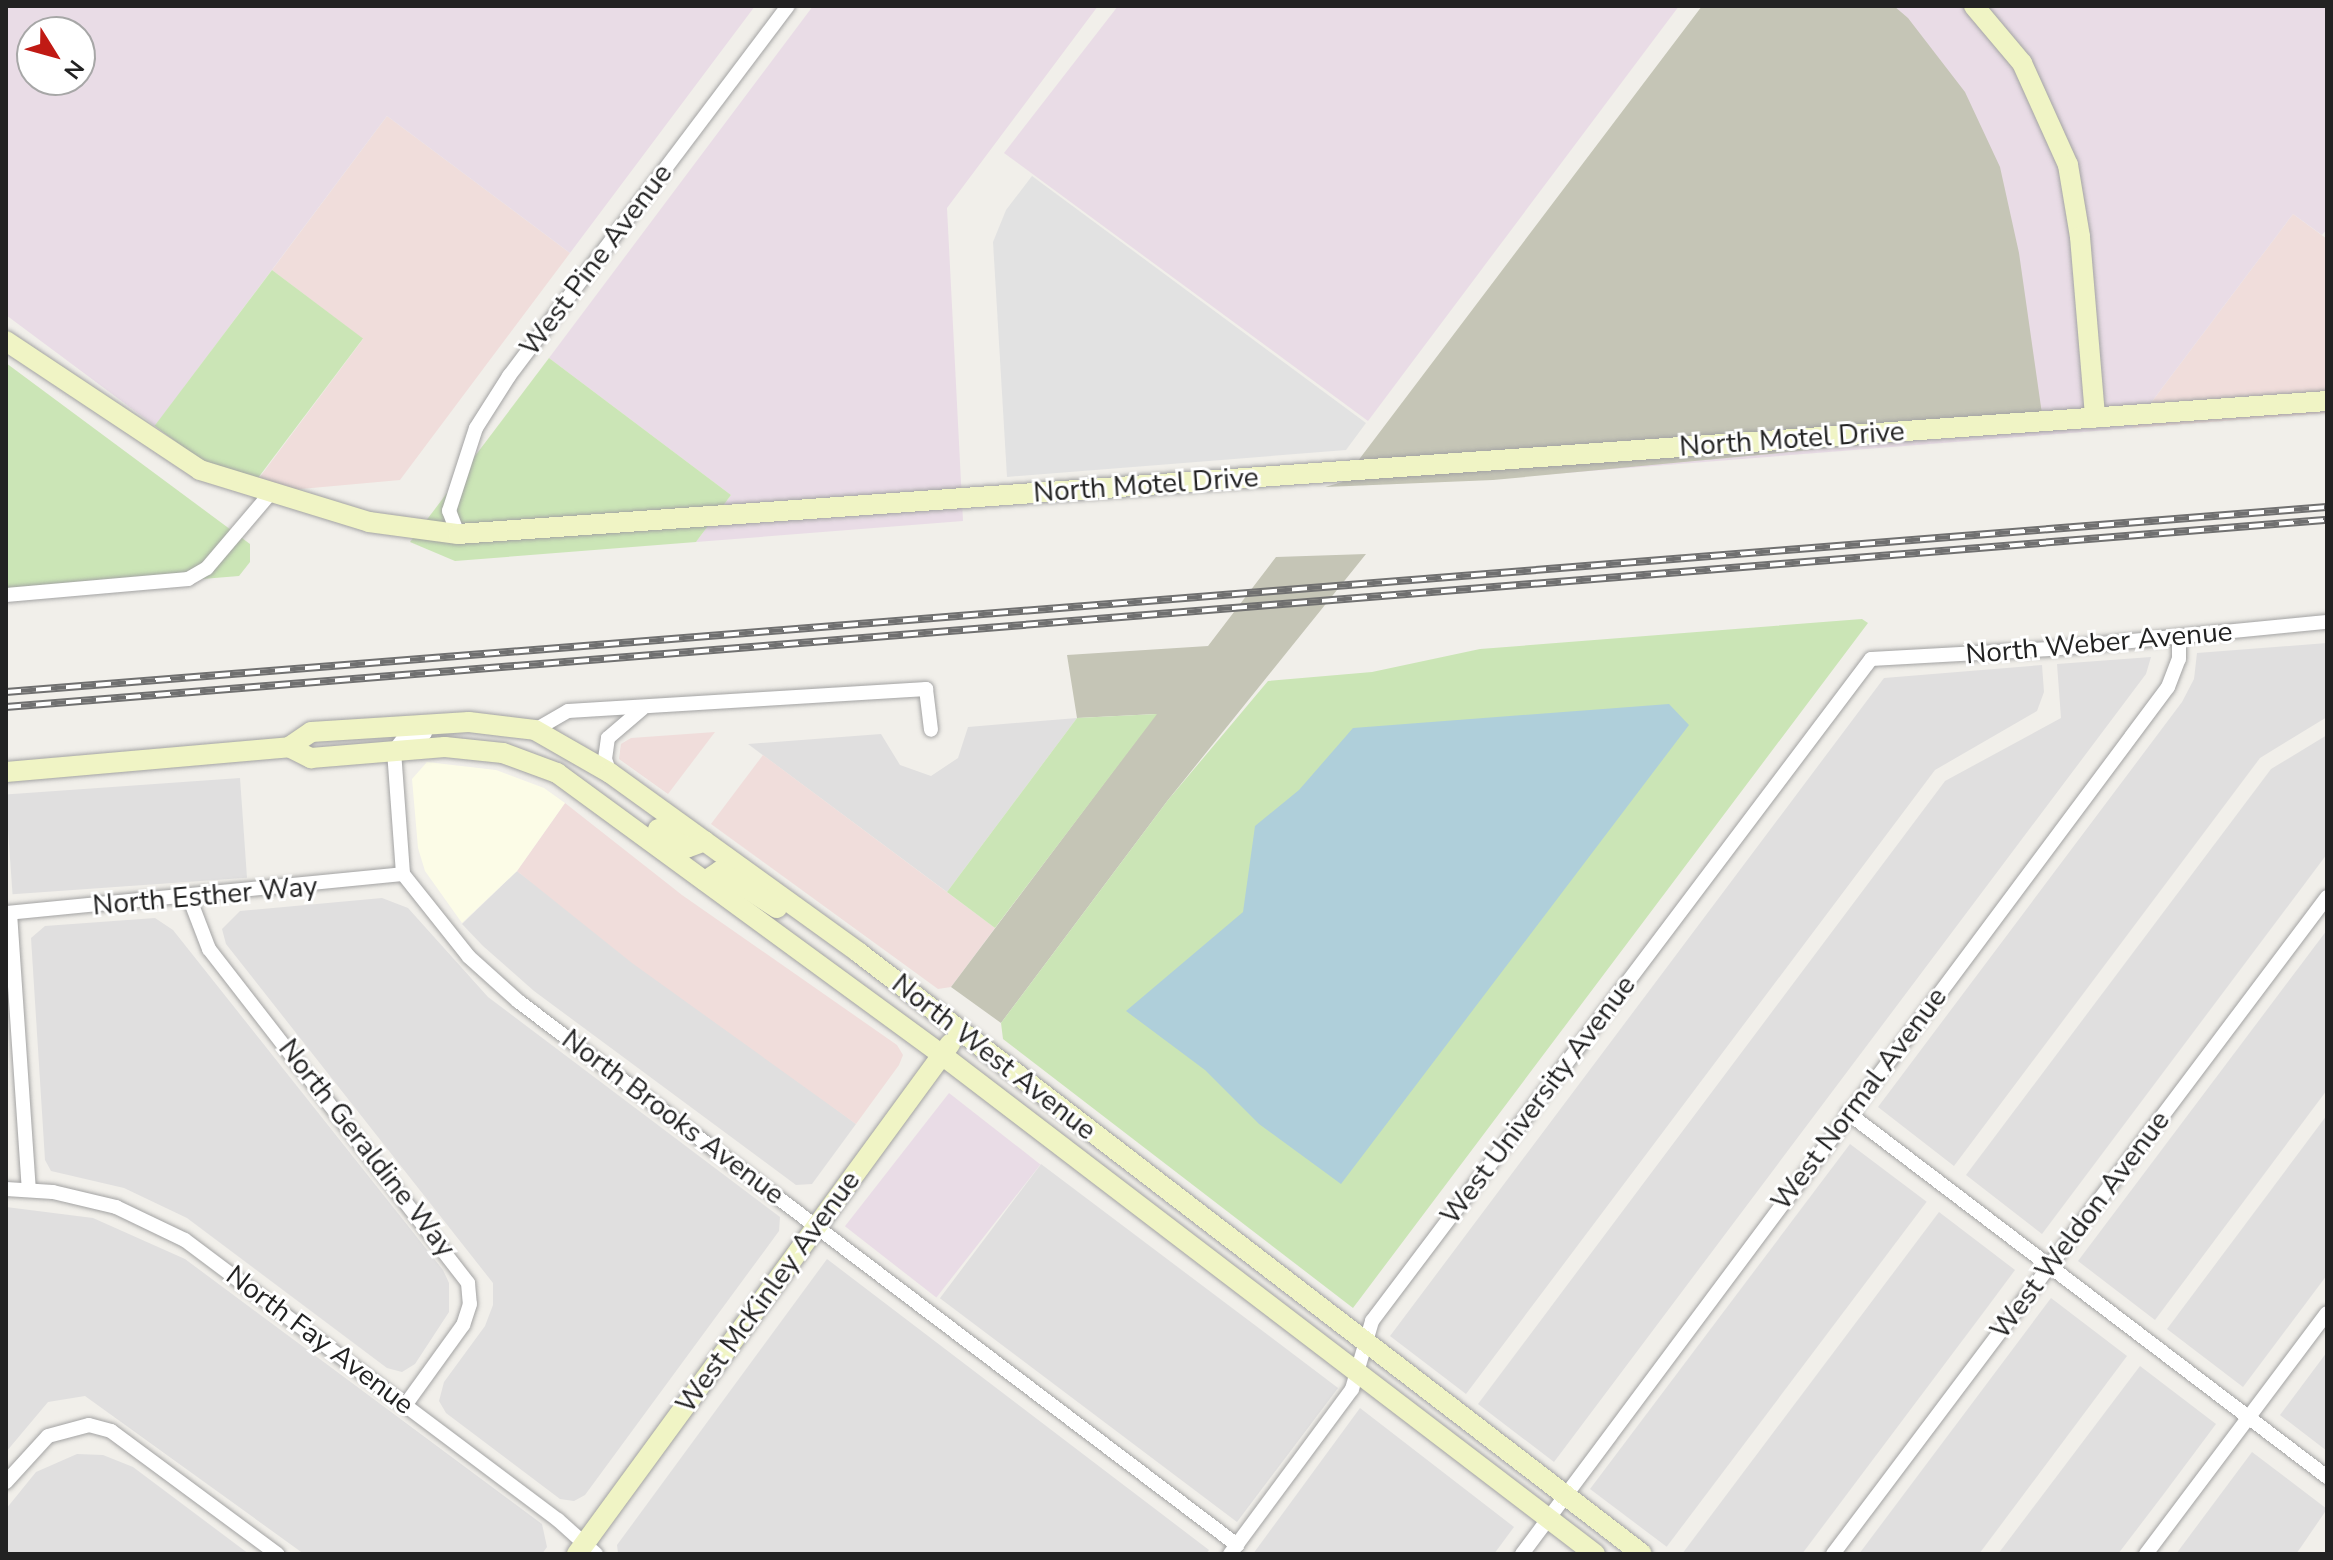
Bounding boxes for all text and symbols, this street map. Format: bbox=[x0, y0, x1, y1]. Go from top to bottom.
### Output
north arrow bbox=[16, 16, 96, 96]
text: N bbox=[57, 54, 91, 85]
street label: West Pine Avenue bbox=[513, 157, 679, 363]
street label: North Motel Drive bbox=[1678, 414, 1906, 464]
street label: North Motel Drive bbox=[1032, 460, 1260, 510]
street label: North Weber Avenue bbox=[1964, 615, 2234, 671]
street label: North Esther Way bbox=[91, 869, 319, 923]
street label: North West Avenue bbox=[885, 967, 1103, 1147]
street label: West University Avenue bbox=[1433, 969, 1643, 1231]
street label: West Normal Avenue bbox=[1764, 981, 1954, 1217]
street label: North Brooks Avenue bbox=[555, 1022, 791, 1212]
street label: North Geraldine Way bbox=[272, 1032, 462, 1264]
street label: West Weldon Avenue bbox=[1983, 1104, 2177, 1346]
street label: West McKinley Avenue bbox=[669, 1164, 867, 1420]
street label: North Fay Avenue bbox=[220, 1258, 420, 1422]

